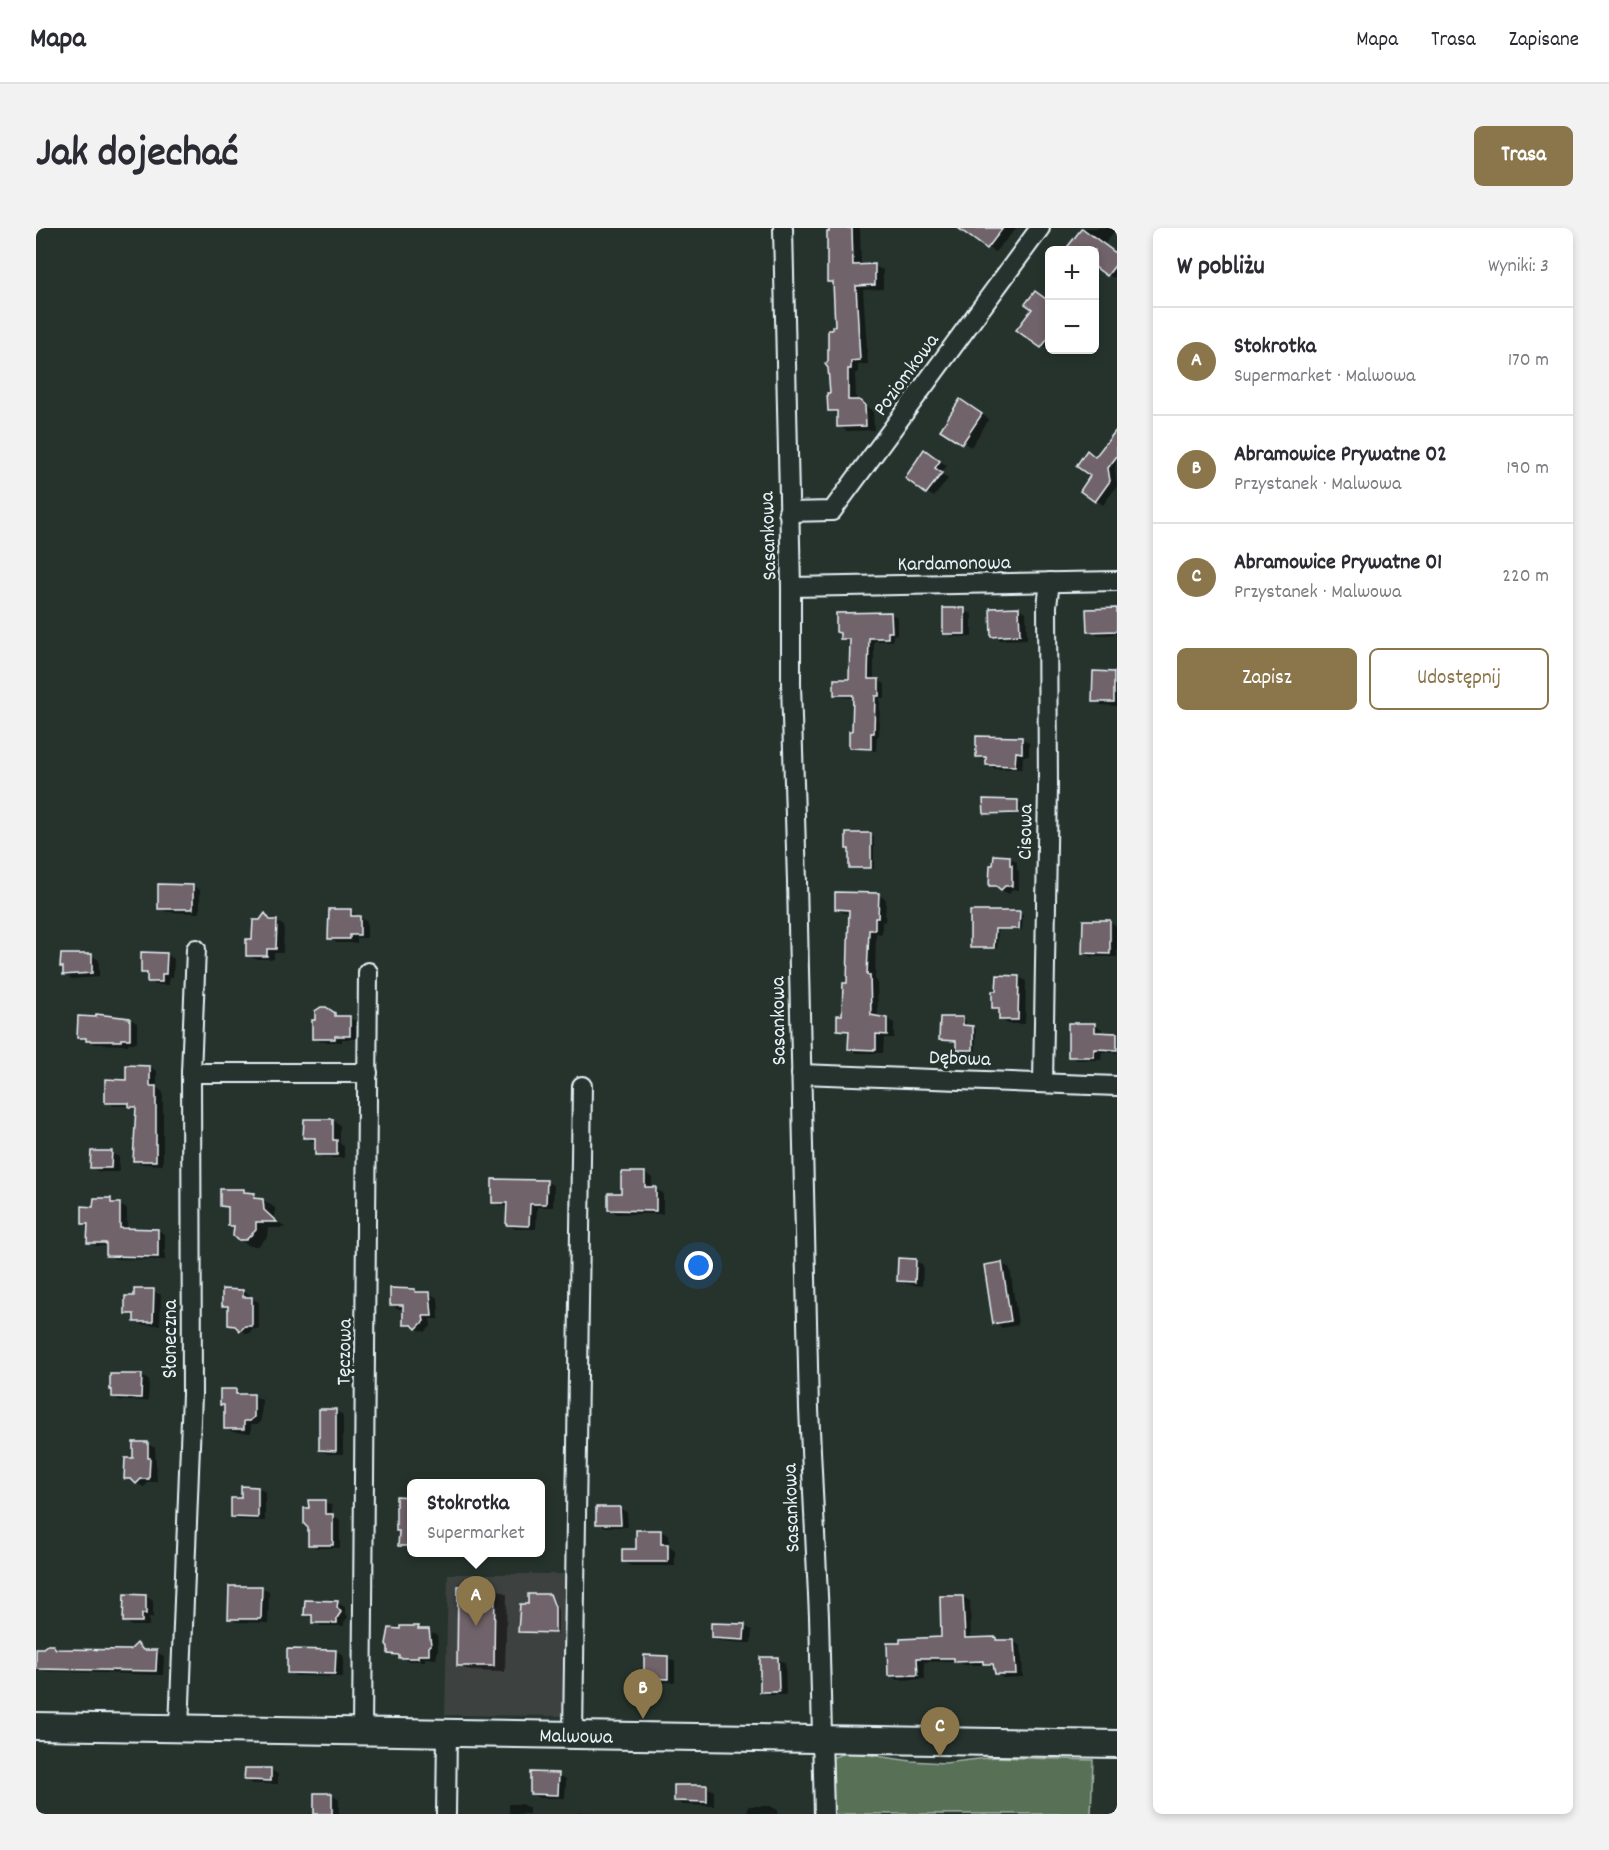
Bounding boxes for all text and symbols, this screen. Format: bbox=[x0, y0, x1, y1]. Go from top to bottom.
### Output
text: Mapa bbox=[30, 21, 86, 61]
text: Mapa bbox=[1356, 26, 1398, 56]
text: Trasa bbox=[1431, 26, 1476, 56]
text: Zapisane bbox=[1509, 26, 1579, 56]
text: Jak dojechać bbox=[36, 126, 238, 186]
button: Trasa bbox=[1474, 126, 1573, 186]
map controls bbox=[1045, 246, 1099, 354]
button: + bbox=[1045, 246, 1099, 300]
text: W pobliżu bbox=[1177, 249, 1265, 286]
text: Wyniki: 3 bbox=[1488, 253, 1549, 281]
button: − bbox=[1045, 300, 1099, 354]
street label: Poziomkowa bbox=[867, 327, 948, 423]
text: Stokrotka bbox=[1234, 332, 1316, 363]
text: A bbox=[1191, 347, 1202, 375]
text: 170 m bbox=[1508, 347, 1549, 375]
text: Supermarket · Malwowa bbox=[1234, 363, 1415, 391]
text: Abramowice Prywatne 02 bbox=[1234, 440, 1447, 471]
text: B bbox=[1192, 455, 1201, 483]
text: 190 m bbox=[1506, 455, 1549, 483]
text: Przystanek · Malwowa bbox=[1234, 471, 1401, 499]
street label: Sasankowa bbox=[753, 490, 787, 581]
text: Abramowice Prywatne 01 bbox=[1234, 548, 1442, 579]
street label: Kardamonowa bbox=[897, 549, 1012, 581]
text: C bbox=[1192, 563, 1201, 591]
text: 220 m bbox=[1502, 563, 1549, 591]
text: Przystanek · Malwowa bbox=[1234, 579, 1401, 607]
button: Zapisz bbox=[1177, 648, 1357, 710]
button: Udostępnij bbox=[1369, 648, 1549, 710]
street label: Cisowa bbox=[1012, 803, 1043, 860]
street label: Sasankowa bbox=[764, 975, 796, 1066]
street label: Dębowa bbox=[928, 1044, 992, 1076]
your location bbox=[684, 1251, 713, 1280]
street label: Słoneczna bbox=[157, 1298, 187, 1378]
street label: Tęczowa bbox=[330, 1317, 362, 1386]
street label: Sasankowa bbox=[776, 1462, 810, 1553]
popup bbox=[407, 1479, 545, 1557]
text: Stokrotka bbox=[427, 1489, 509, 1520]
text: Supermarket bbox=[427, 1520, 525, 1548]
pin: A bbox=[456, 1576, 496, 1626]
pin: B bbox=[624, 1670, 662, 1719]
pin: C bbox=[920, 1708, 960, 1757]
street label: Malwowa bbox=[539, 1722, 614, 1754]

